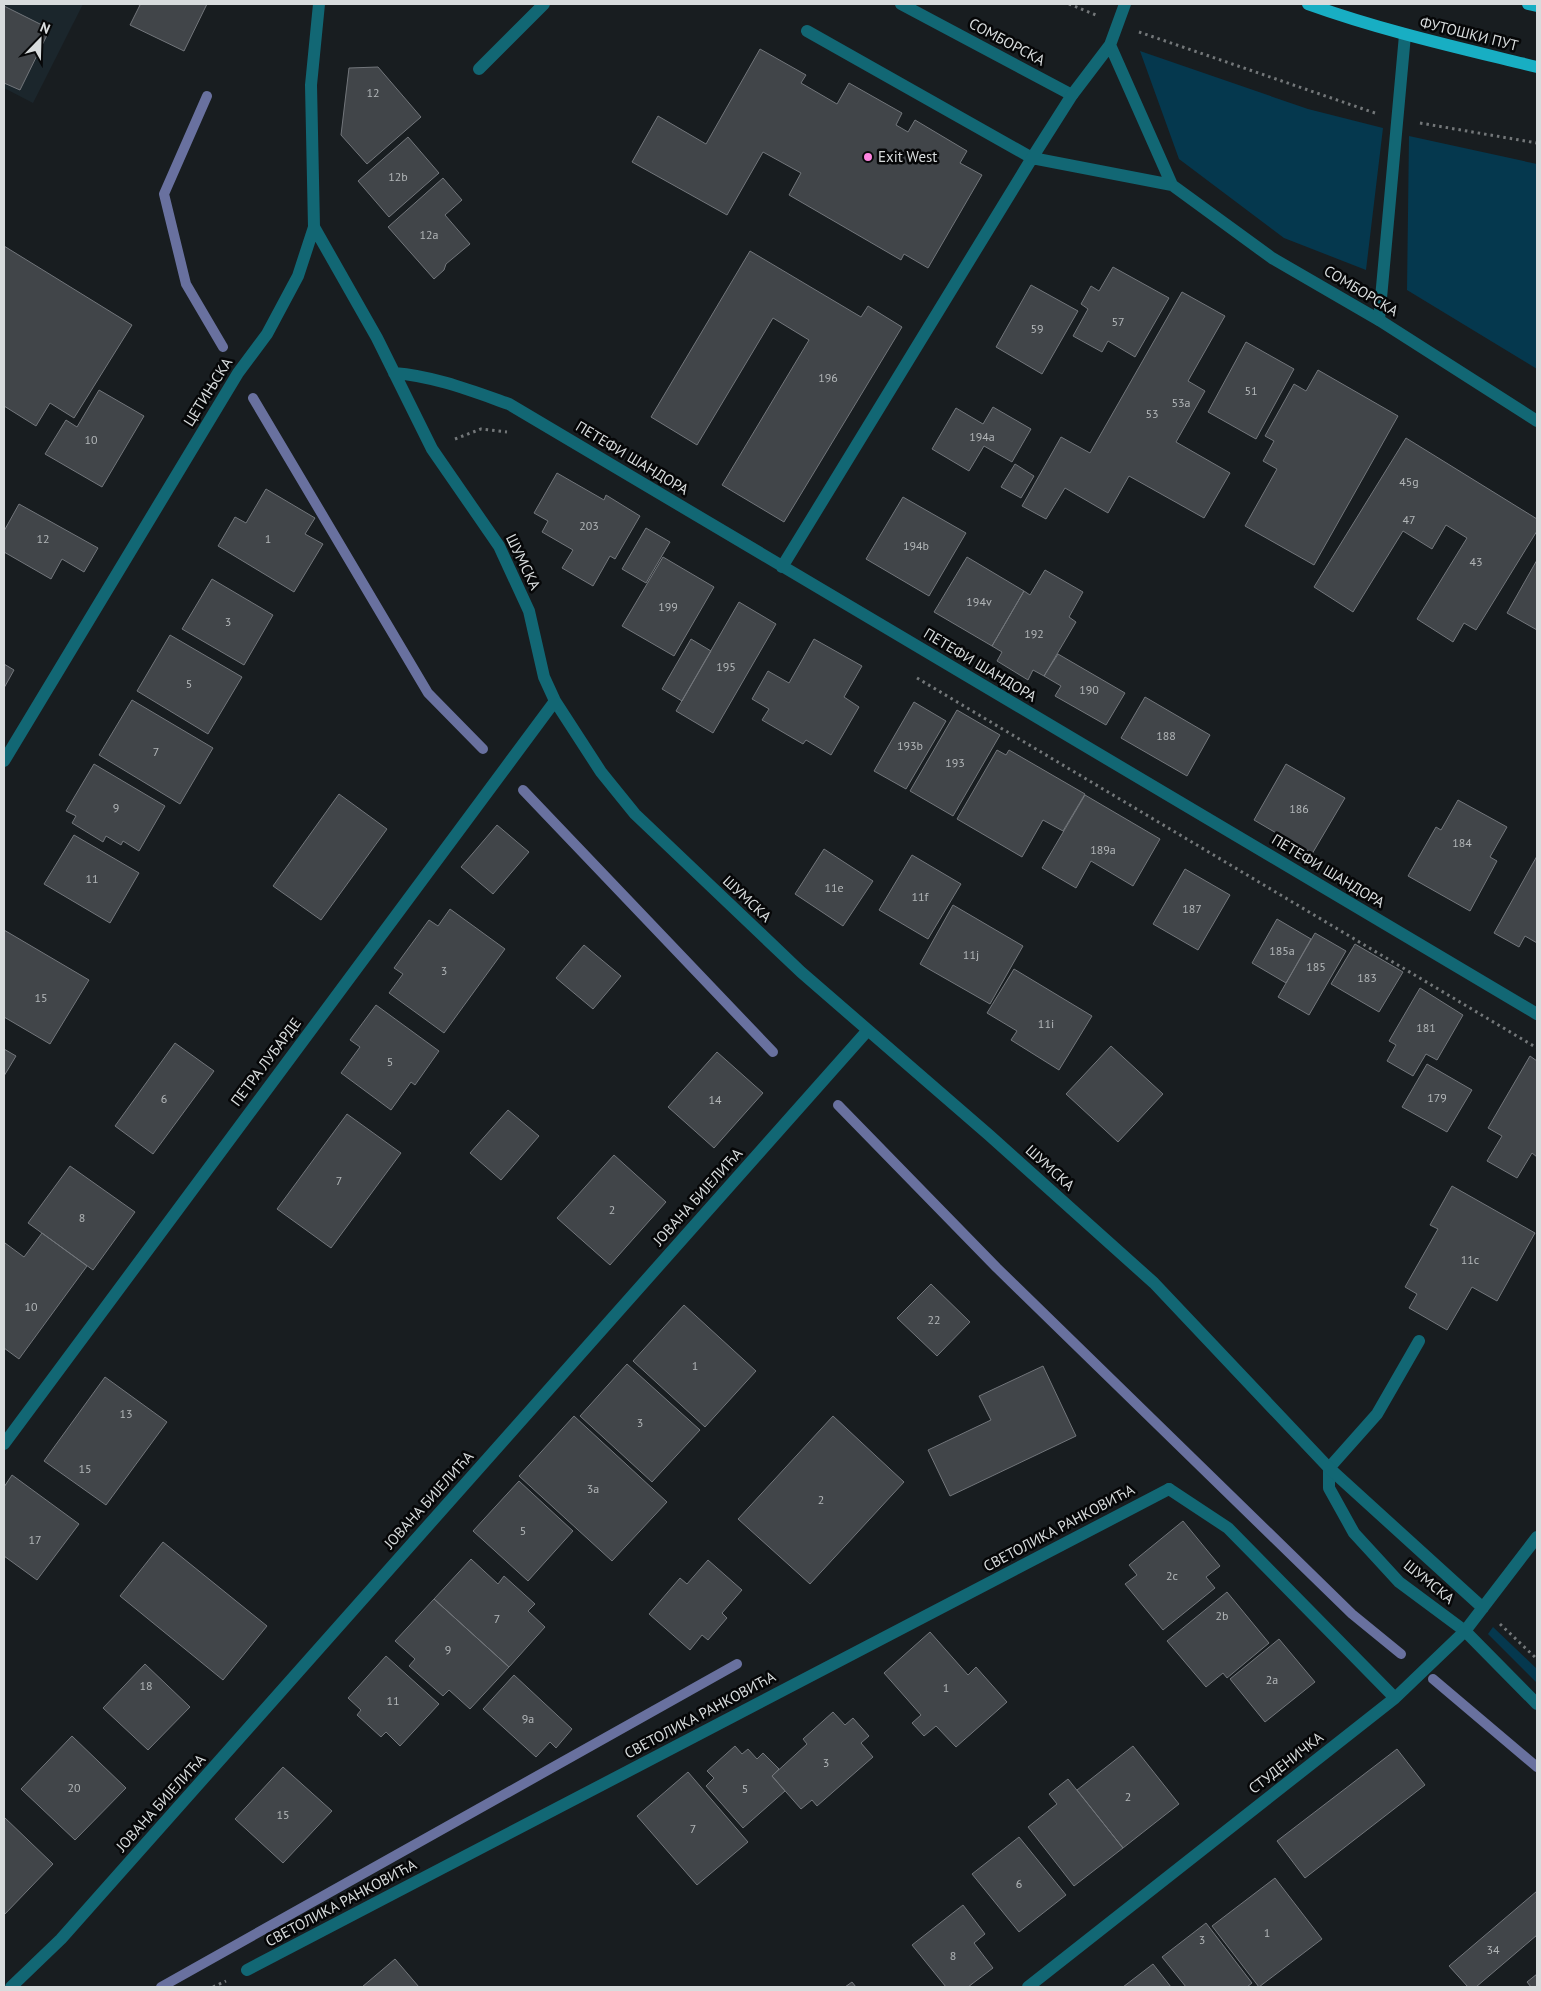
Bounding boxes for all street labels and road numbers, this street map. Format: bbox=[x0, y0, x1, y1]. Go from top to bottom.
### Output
street label: ФУТОШКИ ПУТ bbox=[1418, 12, 1521, 55]
street label: СОМБОРСКА bbox=[966, 14, 1049, 70]
street label: СОМБОРСКА bbox=[1321, 261, 1402, 320]
street label: ЦЕТИЊСКА bbox=[179, 354, 236, 430]
street label: ПЕТЕФИ ШАНДОРА bbox=[572, 416, 692, 499]
street label: ШУМСКА bbox=[502, 531, 545, 593]
street label: ПЕТЕФИ ШАНДОРА bbox=[920, 623, 1040, 706]
street label: ПЕТЕФИ ШАНДОРА bbox=[1268, 829, 1388, 912]
street label: ШУМСКА bbox=[719, 871, 776, 926]
street label: ПЕТРА ЛУБАРДЕ bbox=[226, 1014, 305, 1110]
street label: ШУМСКА bbox=[1022, 1141, 1079, 1195]
street label: ЈОВАНА БИЈЕЛИЋА bbox=[648, 1144, 747, 1250]
street label: ЈОВАНА БИЈЕЛИЋА bbox=[379, 1447, 478, 1553]
street label: СВЕТОЛИКА РАНКОВИЋА bbox=[980, 1480, 1138, 1575]
street label: ШУМСКА bbox=[1400, 1555, 1459, 1608]
street label: СВЕТОЛИКА РАНКОВИЋА bbox=[621, 1667, 779, 1762]
street label: СТУДЕНИЧКА bbox=[1244, 1727, 1327, 1798]
street label: ЈОВАНА БИЈЕЛИЋА bbox=[111, 1750, 210, 1856]
street label: СВЕТОЛИКА РАНКОВИЋА bbox=[262, 1855, 420, 1950]

